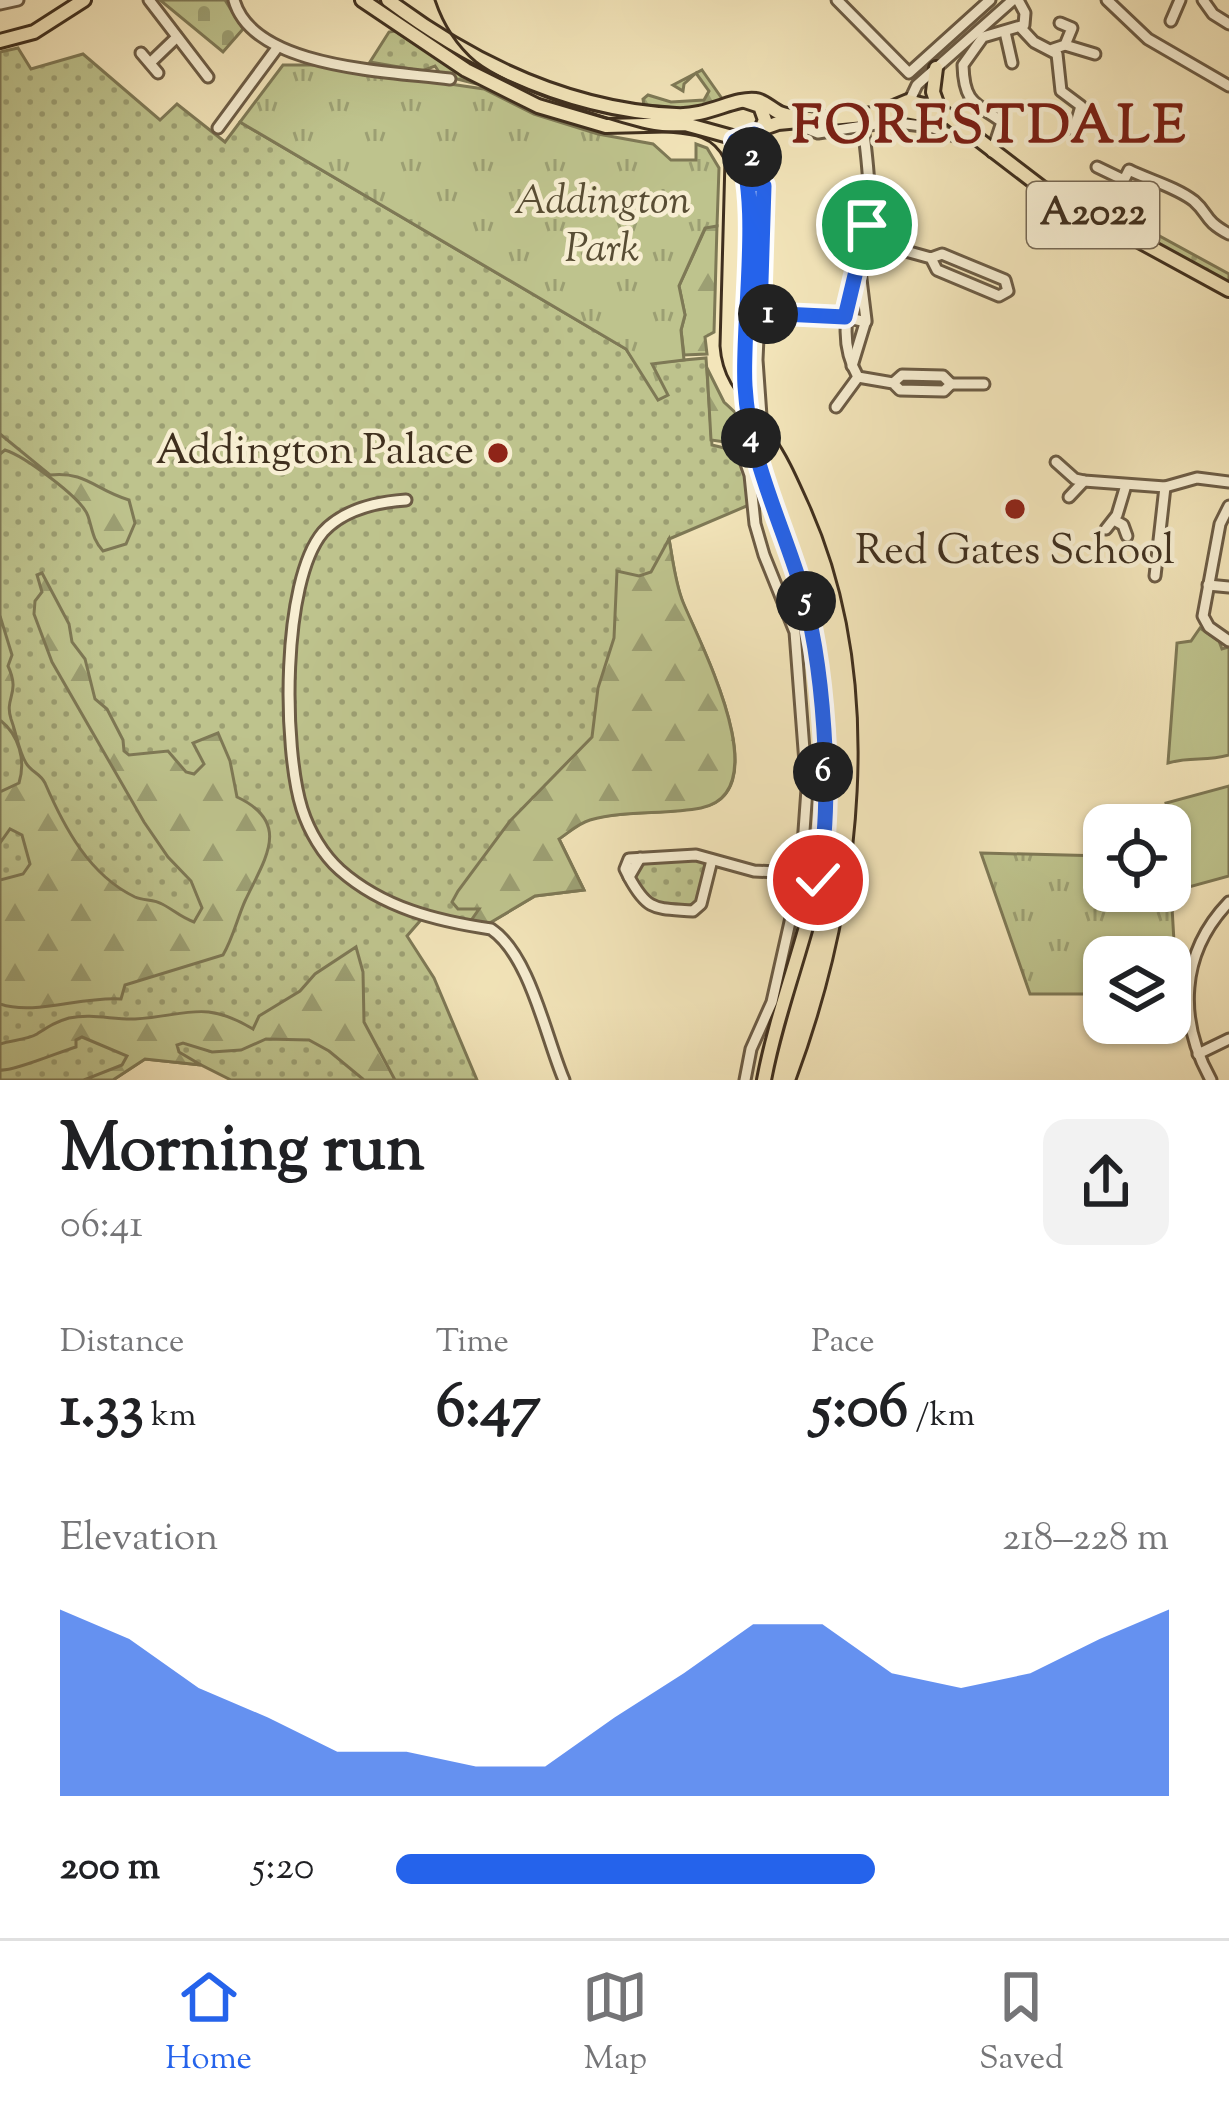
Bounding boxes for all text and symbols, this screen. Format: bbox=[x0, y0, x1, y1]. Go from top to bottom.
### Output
district label: FORESTDALE bbox=[792, 90, 1188, 168]
pin: 2 bbox=[722, 127, 782, 187]
text: 2 bbox=[744, 133, 760, 181]
park label: Addington Park bbox=[514, 173, 691, 281]
pin bbox=[816, 174, 918, 276]
road number: A2022 bbox=[1027, 182, 1159, 248]
icon: arrive bbox=[834, 192, 900, 258]
pin: 1 bbox=[738, 284, 798, 344]
text: 1 bbox=[762, 290, 774, 338]
pin: 4 bbox=[721, 408, 781, 468]
text: 4 bbox=[743, 414, 759, 462]
place label: Addington Palace bbox=[155, 423, 474, 483]
marker: Addington Palace bbox=[485, 440, 511, 466]
marker: Red Gates School bbox=[1002, 496, 1028, 522]
place label: Red Gates School bbox=[855, 523, 1175, 583]
pin: 5 bbox=[776, 571, 836, 631]
text: 5 bbox=[800, 577, 812, 625]
pin: 6 bbox=[793, 742, 853, 802]
text: 6 bbox=[815, 748, 831, 796]
map controls bbox=[1083, 804, 1191, 1044]
button: locate bbox=[1083, 804, 1191, 912]
pin bbox=[767, 829, 869, 931]
icon: check bbox=[785, 847, 851, 913]
button: layers bbox=[1083, 936, 1191, 1044]
text: Morning run bbox=[60, 1106, 425, 1201]
button: share bbox=[1043, 1119, 1169, 1245]
text: 06:41 bbox=[60, 1199, 143, 1255]
text: Distance bbox=[60, 1319, 184, 1367]
text: Time bbox=[436, 1319, 509, 1367]
text: Pace bbox=[811, 1319, 875, 1367]
text: 1.33 bbox=[60, 1367, 144, 1454]
text: 6:47 bbox=[436, 1367, 541, 1454]
text: 5:06 bbox=[811, 1367, 908, 1454]
text: km bbox=[144, 1393, 196, 1441]
text: /km bbox=[908, 1393, 975, 1441]
text: Elevation bbox=[60, 1512, 218, 1568]
text: 218–228 m bbox=[1002, 1512, 1169, 1568]
text: 200 m bbox=[60, 1841, 160, 1897]
text: 5:20 bbox=[252, 1841, 314, 1897]
tab: Home bbox=[165, 1964, 252, 2084]
tab: Map bbox=[582, 1964, 648, 2084]
tab: Saved bbox=[979, 1964, 1064, 2084]

